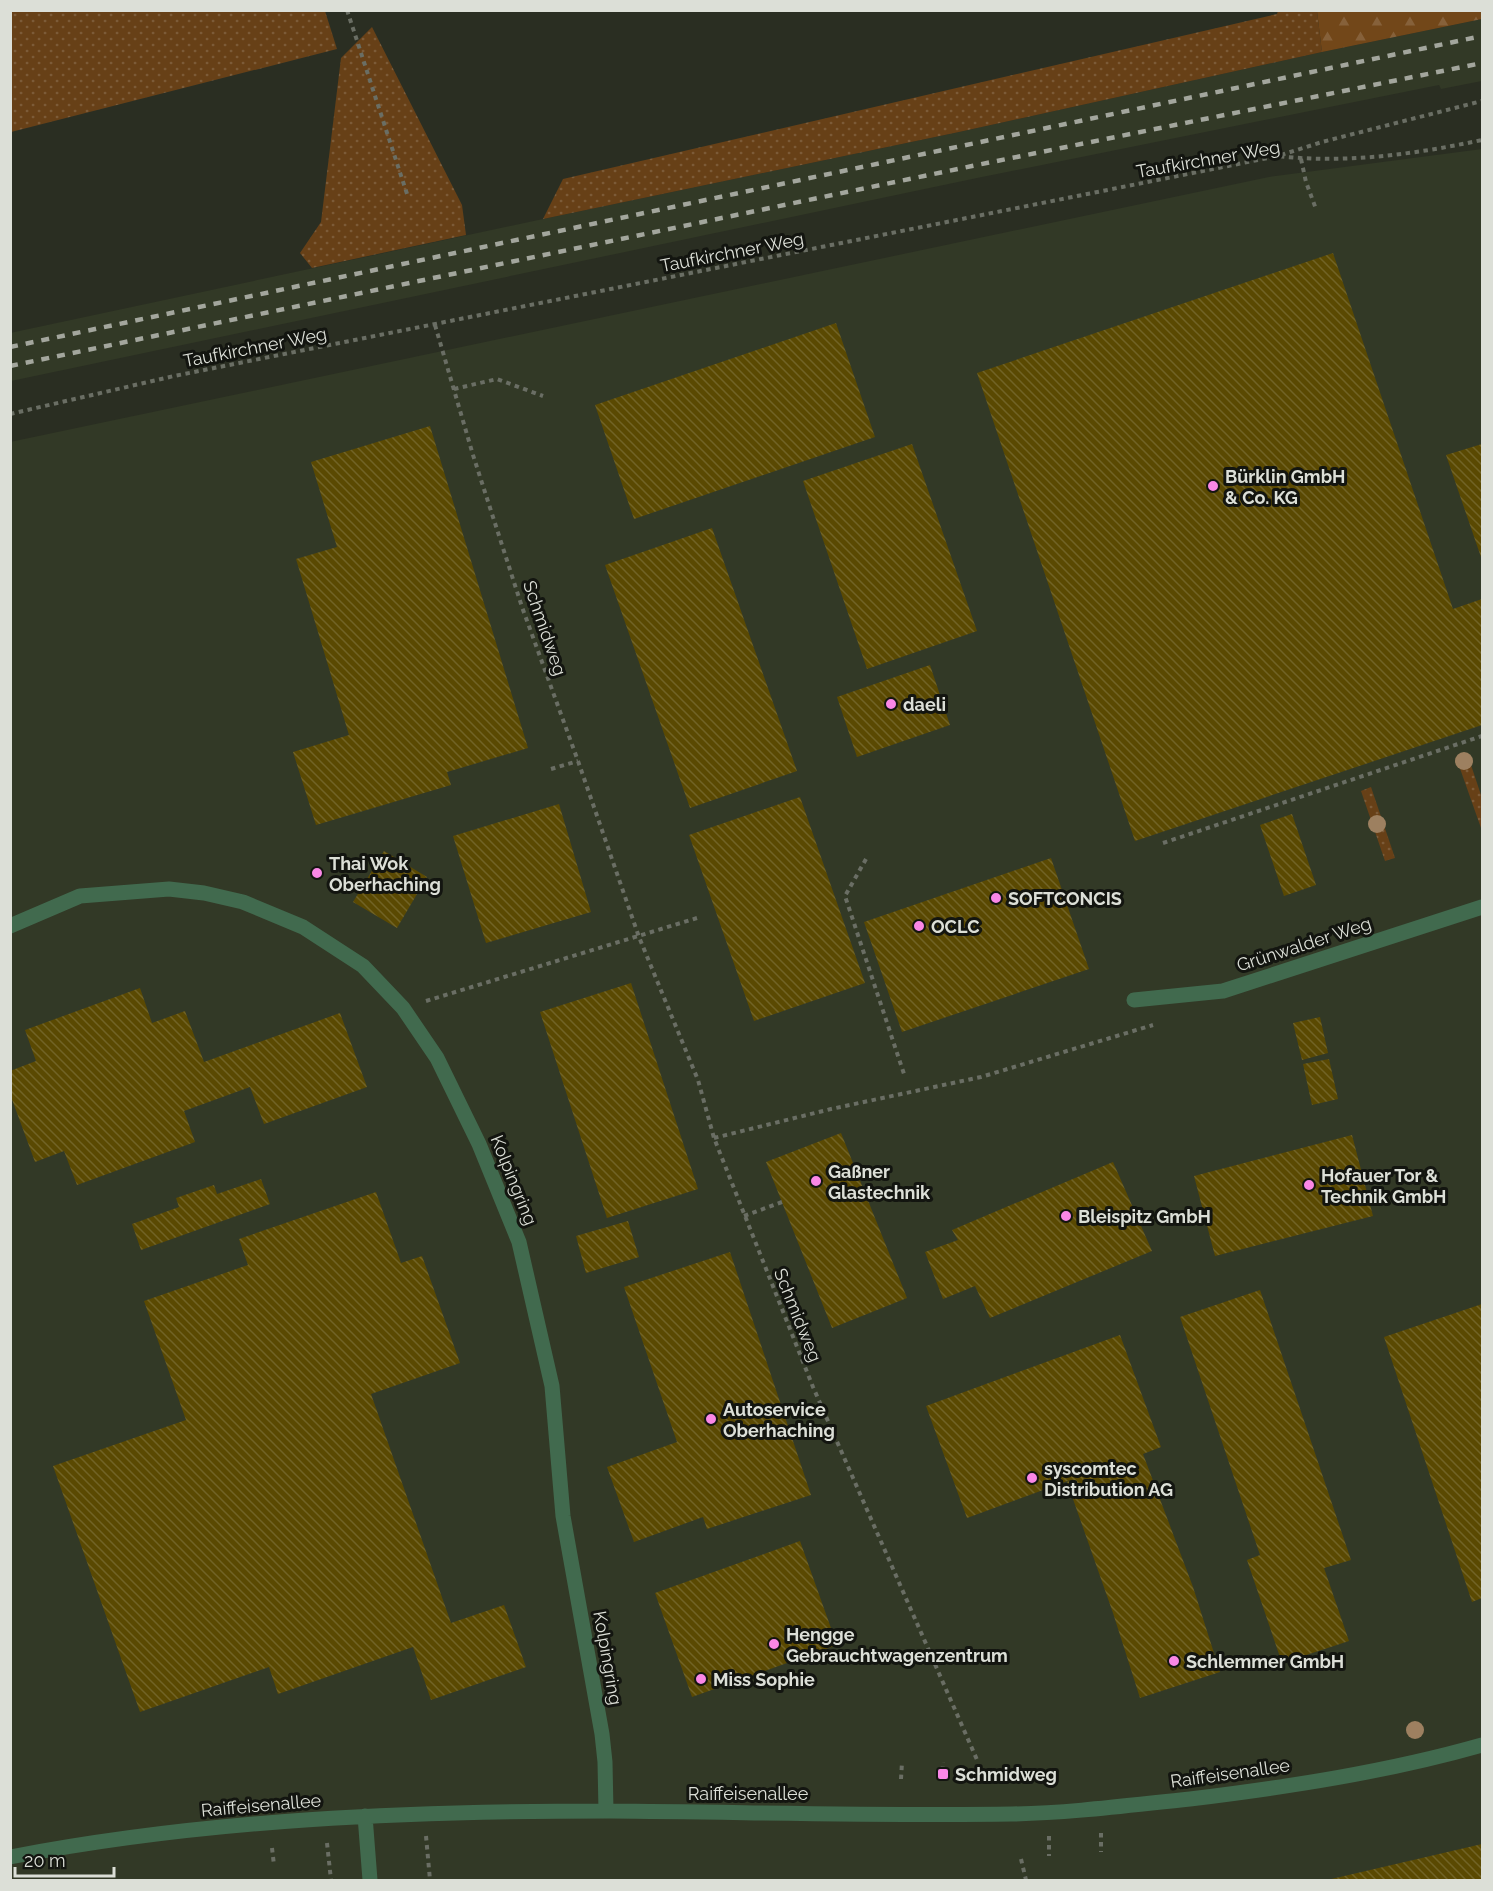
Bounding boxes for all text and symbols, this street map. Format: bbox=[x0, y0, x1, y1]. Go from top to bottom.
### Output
street label: Taufkirchner Weg bbox=[1134, 136, 1282, 182]
street label: Taufkirchner Weg bbox=[659, 228, 805, 276]
street label: Taufkirchner Weg bbox=[182, 323, 328, 371]
place label: Bürklin GmbH & Co. KG bbox=[1225, 466, 1345, 508]
marker: Bürklin GmbH & Co. KG bbox=[1206, 479, 1220, 493]
street label: Schmidweg bbox=[519, 578, 571, 678]
place label: daeli bbox=[903, 694, 946, 715]
marker: daeli bbox=[884, 697, 898, 711]
place label: Thai Wok Oberhaching bbox=[329, 853, 441, 895]
marker: Thai Wok Oberhaching bbox=[310, 866, 324, 880]
place label: SOFTCONCIS bbox=[1008, 888, 1122, 909]
marker: SOFTCONCIS bbox=[989, 891, 1003, 905]
street label: Grünwalder Weg bbox=[1234, 912, 1374, 976]
place label: OCLC bbox=[931, 916, 980, 937]
marker: OCLC bbox=[912, 919, 926, 933]
street label: Kolpingring bbox=[486, 1132, 542, 1228]
place label: Gaßner Glastechnik bbox=[828, 1161, 931, 1203]
place label: Hofauer Tor & Technik GmbH bbox=[1321, 1165, 1446, 1207]
marker: Gaßner Glastechnik bbox=[809, 1174, 823, 1188]
marker: Hofauer Tor & Technik GmbH bbox=[1302, 1178, 1316, 1192]
place label: Bleispitz GmbH bbox=[1078, 1206, 1211, 1227]
marker: Bleispitz GmbH bbox=[1059, 1209, 1073, 1223]
street label: Schmidweg bbox=[770, 1265, 826, 1365]
place label: Autoservice Oberhaching bbox=[723, 1399, 835, 1441]
marker: Autoservice Oberhaching bbox=[704, 1412, 718, 1426]
place label: syscomtec Distribution AG bbox=[1044, 1458, 1173, 1500]
marker: syscomtec Distribution AG bbox=[1025, 1471, 1039, 1485]
street label: Kolpingring bbox=[589, 1609, 627, 1707]
place label: Hengge Gebrauchtwagenzentrum bbox=[786, 1624, 1008, 1666]
marker: Hengge Gebrauchtwagenzentrum bbox=[767, 1637, 781, 1651]
place label: Schlemmer GmbH bbox=[1186, 1651, 1344, 1672]
marker: Schlemmer GmbH bbox=[1167, 1654, 1181, 1668]
place label: Miss Sophie bbox=[713, 1669, 815, 1690]
marker: Miss Sophie bbox=[694, 1672, 708, 1686]
street label: Raiffeisenallee bbox=[1169, 1754, 1292, 1792]
place label: Schmidweg bbox=[955, 1764, 1057, 1785]
marker: Schmidweg bbox=[936, 1767, 950, 1781]
street label: Raiffeisenallee bbox=[688, 1783, 809, 1804]
street label: Raiffeisenallee bbox=[200, 1789, 322, 1821]
scale bar bbox=[15, 1840, 114, 1878]
text: 20 m bbox=[24, 1850, 66, 1871]

